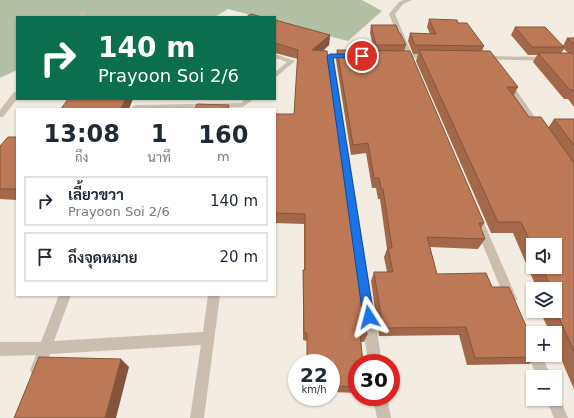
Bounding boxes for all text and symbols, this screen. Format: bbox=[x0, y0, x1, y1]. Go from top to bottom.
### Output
text: 140 m bbox=[98, 31, 195, 64]
icon: right bbox=[32, 32, 84, 84]
pin bbox=[345, 39, 379, 73]
icon: arrive bbox=[351, 45, 373, 67]
text: Prayoon Soi 2/6 bbox=[98, 65, 239, 86]
text: 13:08 bbox=[44, 120, 120, 148]
text: 1 bbox=[151, 120, 167, 148]
text: 160 bbox=[198, 121, 248, 149]
text: m bbox=[217, 149, 230, 164]
text: ถึง bbox=[75, 150, 89, 165]
text: นาที bbox=[148, 150, 171, 165]
text: เลี้ยวขวา bbox=[68, 186, 124, 204]
icon: right bbox=[34, 190, 56, 212]
text: 140 m bbox=[210, 192, 258, 210]
text: Prayoon Soi 2/6 bbox=[68, 204, 170, 219]
map controls bbox=[526, 238, 562, 406]
button: sound bbox=[526, 238, 562, 274]
icon: arrive bbox=[34, 246, 56, 268]
text: 20 m bbox=[220, 248, 258, 266]
text: ถึงจุดหมาย bbox=[68, 249, 138, 267]
button: layers bbox=[526, 282, 562, 318]
position arrow bbox=[348, 296, 390, 338]
button: + bbox=[526, 326, 562, 362]
speed limit sign: 30 bbox=[348, 354, 400, 406]
text: 22 bbox=[300, 363, 328, 387]
button: − bbox=[526, 370, 562, 406]
text: km/h bbox=[301, 384, 327, 395]

